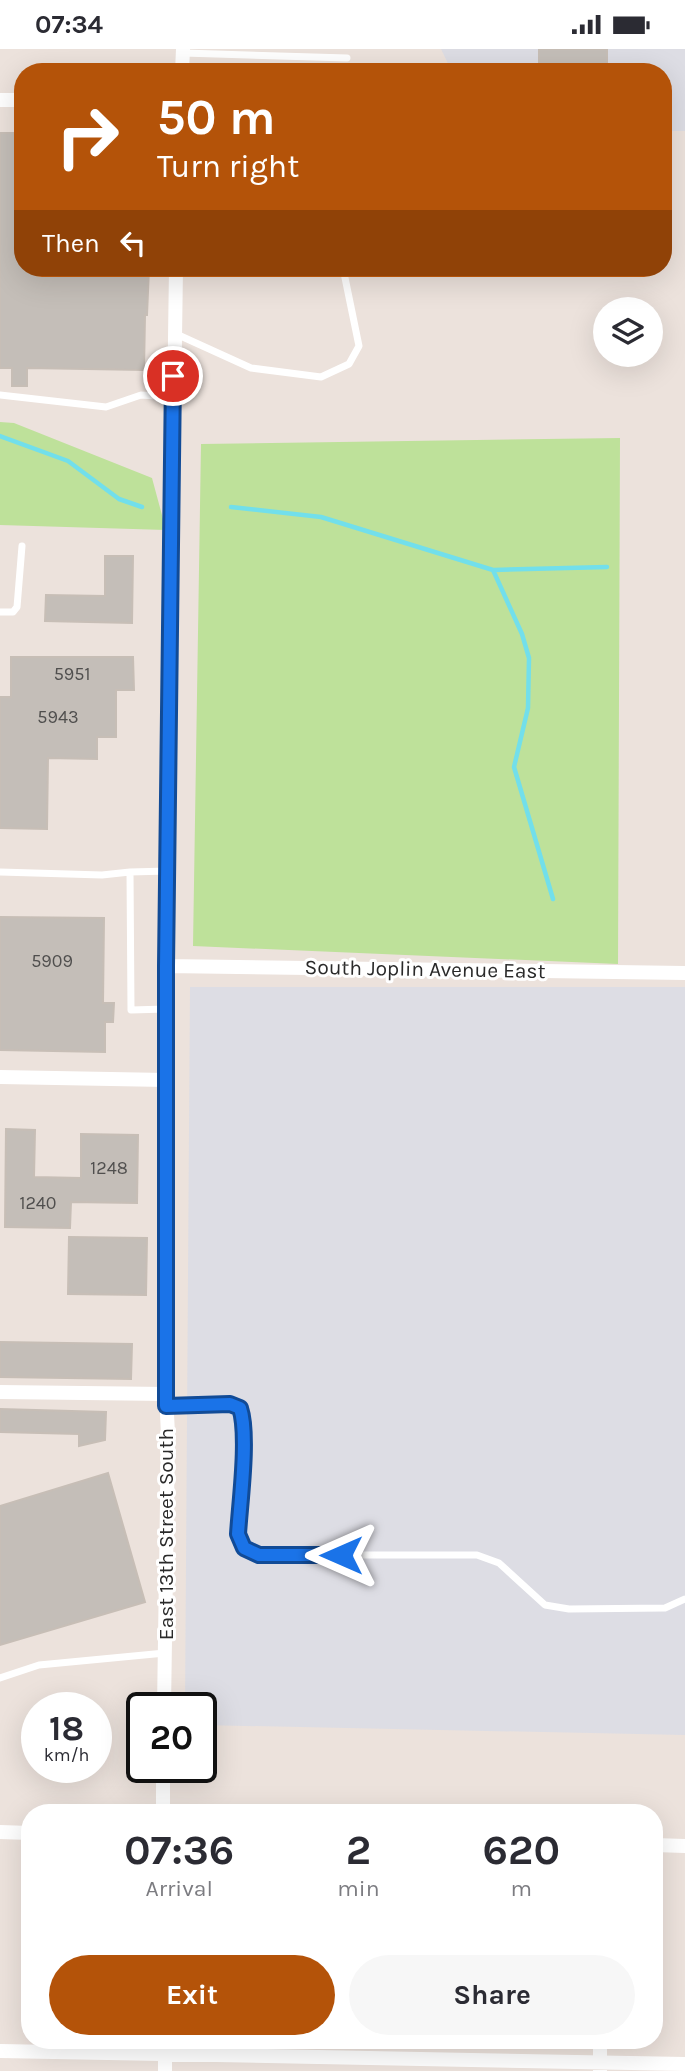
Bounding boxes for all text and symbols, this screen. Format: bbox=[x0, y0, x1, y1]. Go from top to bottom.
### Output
text: 07:34 bbox=[35, 9, 103, 40]
text: 50 m bbox=[157, 89, 275, 146]
icon: right bbox=[42, 91, 133, 182]
text: Turn right bbox=[157, 148, 299, 185]
icon: left bbox=[114, 224, 152, 262]
text: Then bbox=[42, 228, 100, 259]
map controls bbox=[593, 297, 663, 367]
button: layers bbox=[593, 297, 663, 367]
pin bbox=[143, 346, 203, 406]
icon: arrive bbox=[154, 357, 192, 395]
house number: 5951 bbox=[54, 663, 90, 685]
house number: 5943 bbox=[37, 706, 79, 728]
house number: 5909 bbox=[31, 950, 73, 972]
street label: South Joplin Avenue East bbox=[304, 955, 546, 983]
house number: 1248 bbox=[90, 1157, 128, 1179]
house number: 1240 bbox=[19, 1192, 57, 1214]
street label: East 13th Street South bbox=[154, 1428, 178, 1640]
position arrow bbox=[304, 1518, 378, 1592]
speed limit sign: 20 bbox=[126, 1692, 217, 1783]
text: 18 bbox=[49, 1708, 84, 1749]
text: km/h bbox=[44, 1744, 89, 1766]
text: 07:36 bbox=[124, 1825, 234, 1875]
text: 2 bbox=[346, 1825, 371, 1875]
text: 620 bbox=[483, 1825, 560, 1875]
text: Arrival bbox=[145, 1875, 213, 1902]
text: min bbox=[337, 1875, 380, 1902]
text: m bbox=[511, 1875, 532, 1902]
button: Exit bbox=[49, 1955, 335, 2035]
button: Share bbox=[349, 1955, 635, 2035]

